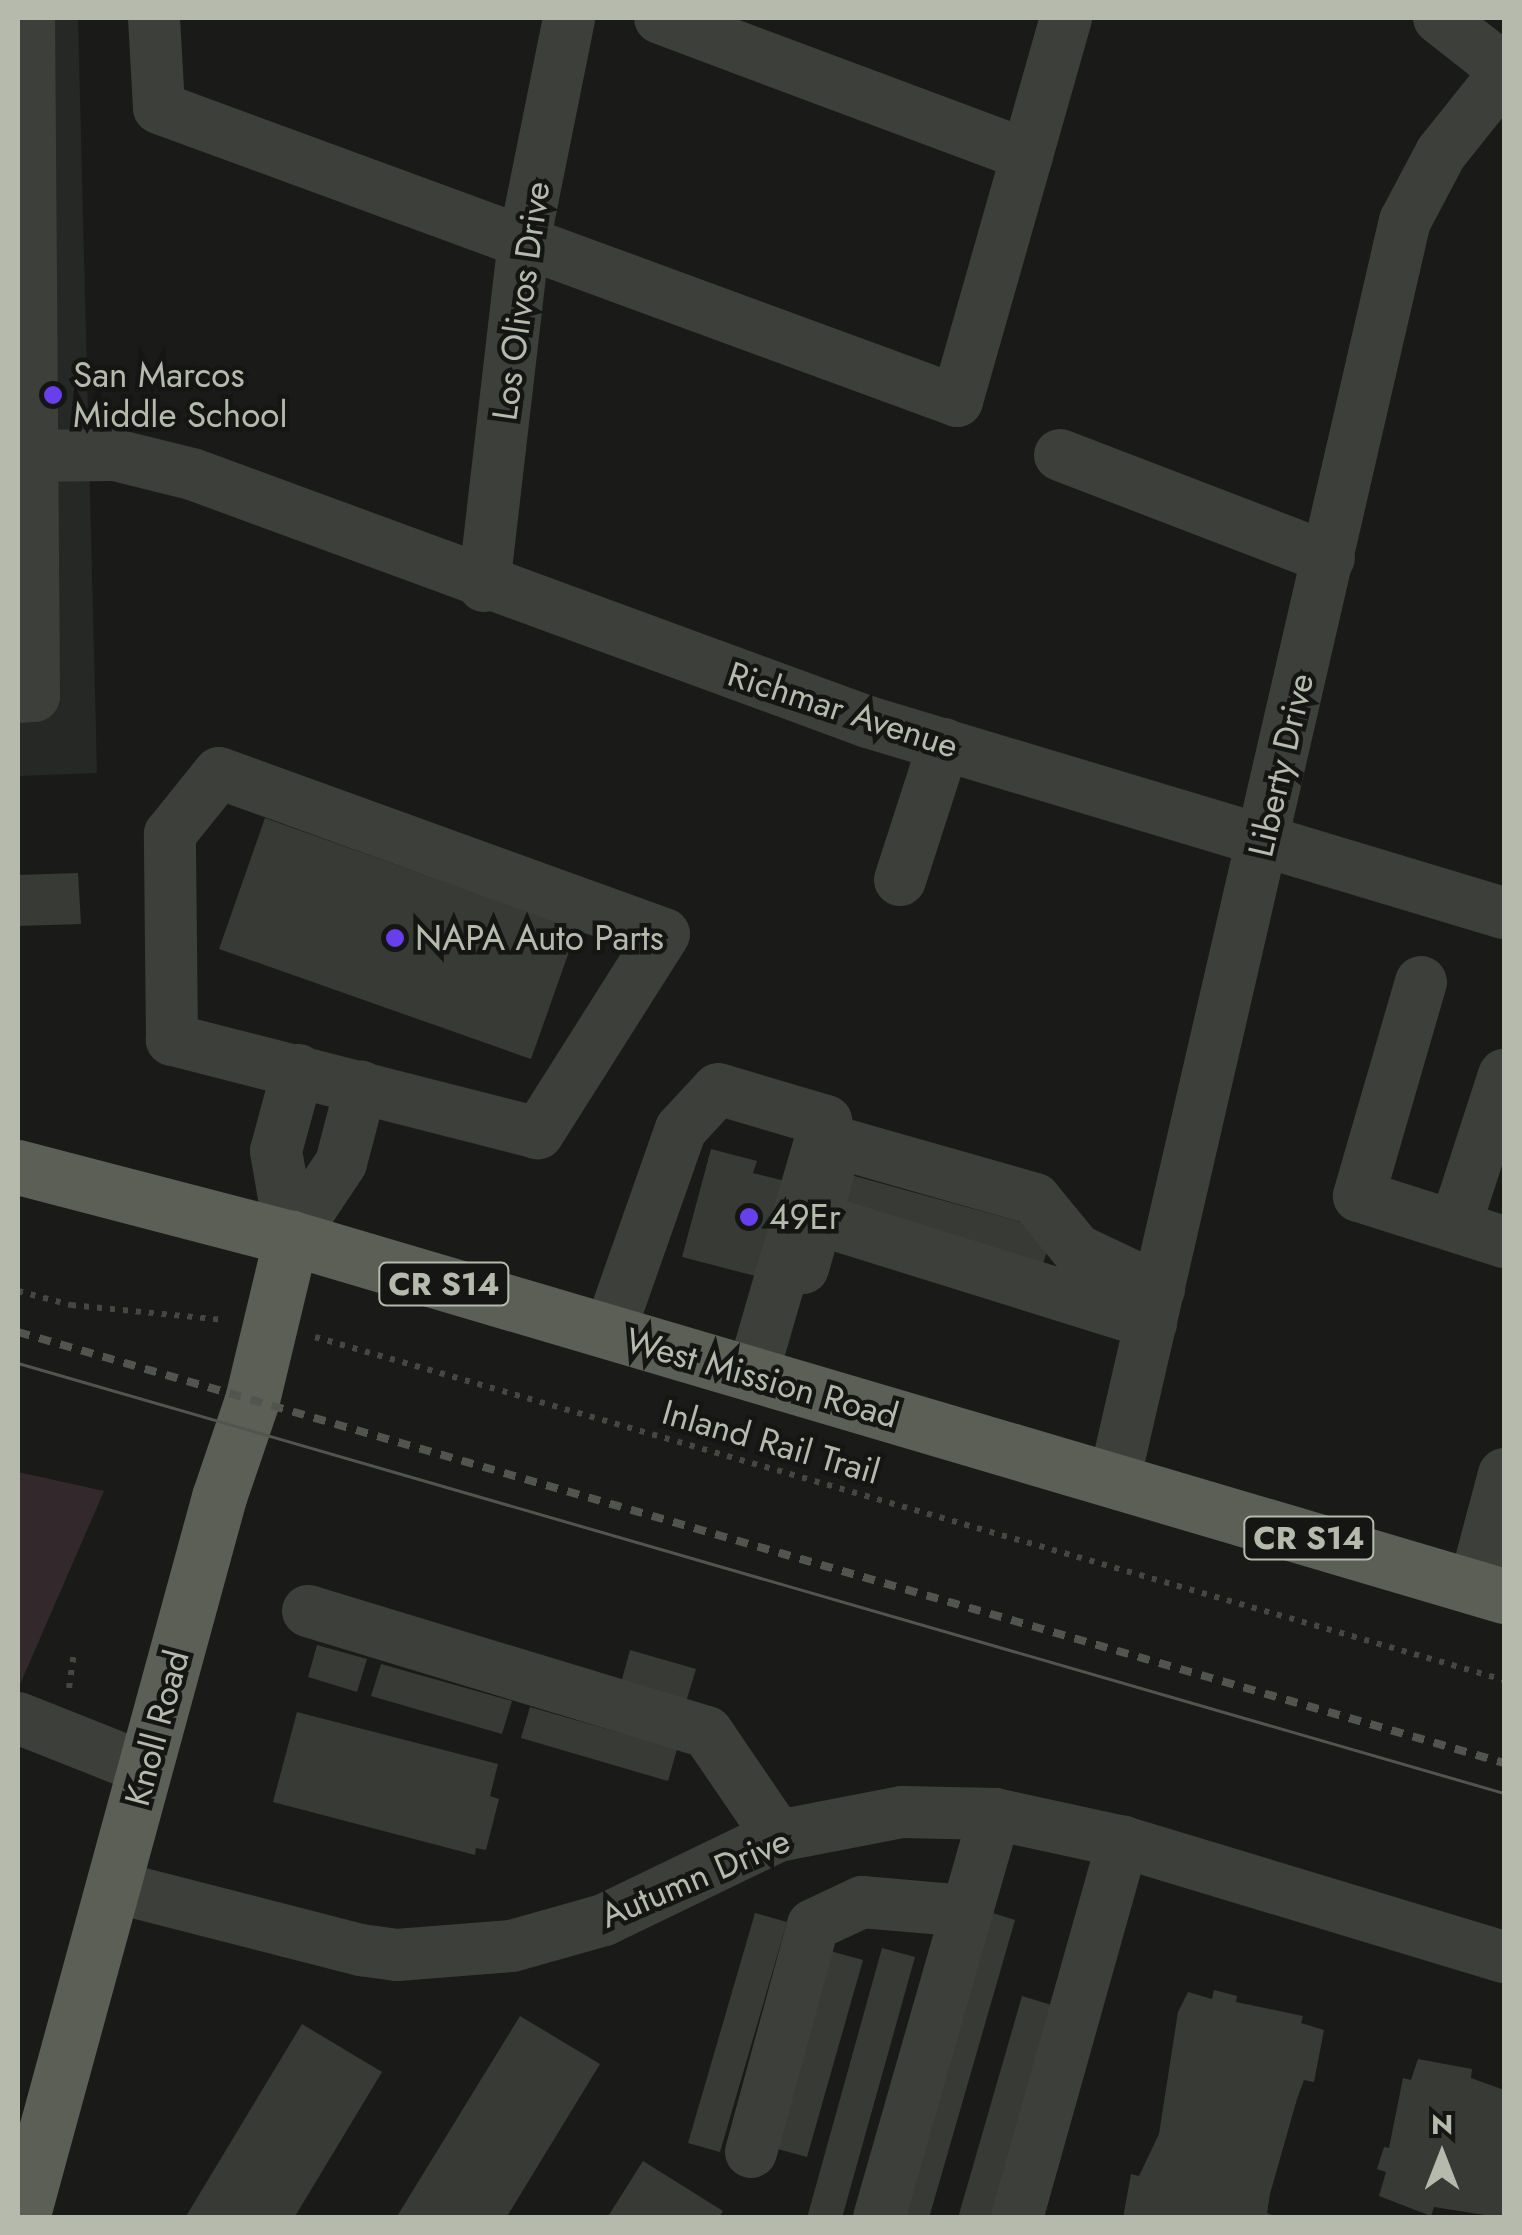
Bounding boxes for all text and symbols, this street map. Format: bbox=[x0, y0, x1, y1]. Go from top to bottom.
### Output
street label: Los Olivos Drive bbox=[483, 179, 559, 423]
place label: San Marcos Middle School bbox=[73, 354, 287, 436]
marker: San Marcos Middle School bbox=[42, 384, 64, 406]
street label: Richmar Avenue bbox=[723, 653, 963, 767]
street label: Liberty Drive bbox=[1240, 669, 1322, 861]
place label: NAPA Auto Parts bbox=[415, 917, 664, 959]
marker: NAPA Auto Parts bbox=[384, 927, 406, 949]
place label: 49Er bbox=[769, 1196, 841, 1238]
marker: 49Er bbox=[738, 1206, 760, 1228]
road number: CR S14 bbox=[376, 1257, 512, 1311]
street label: West Mission Road bbox=[621, 1319, 903, 1437]
street label: Inland Rail Trail bbox=[657, 1391, 885, 1493]
road number: CR S14 bbox=[1242, 1511, 1376, 1565]
street label: Knoll Road bbox=[116, 1646, 198, 1810]
street label: Autumn Drive bbox=[594, 1819, 796, 1937]
text: N bbox=[1431, 2104, 1453, 2145]
north arrow bbox=[1392, 2105, 1492, 2205]

